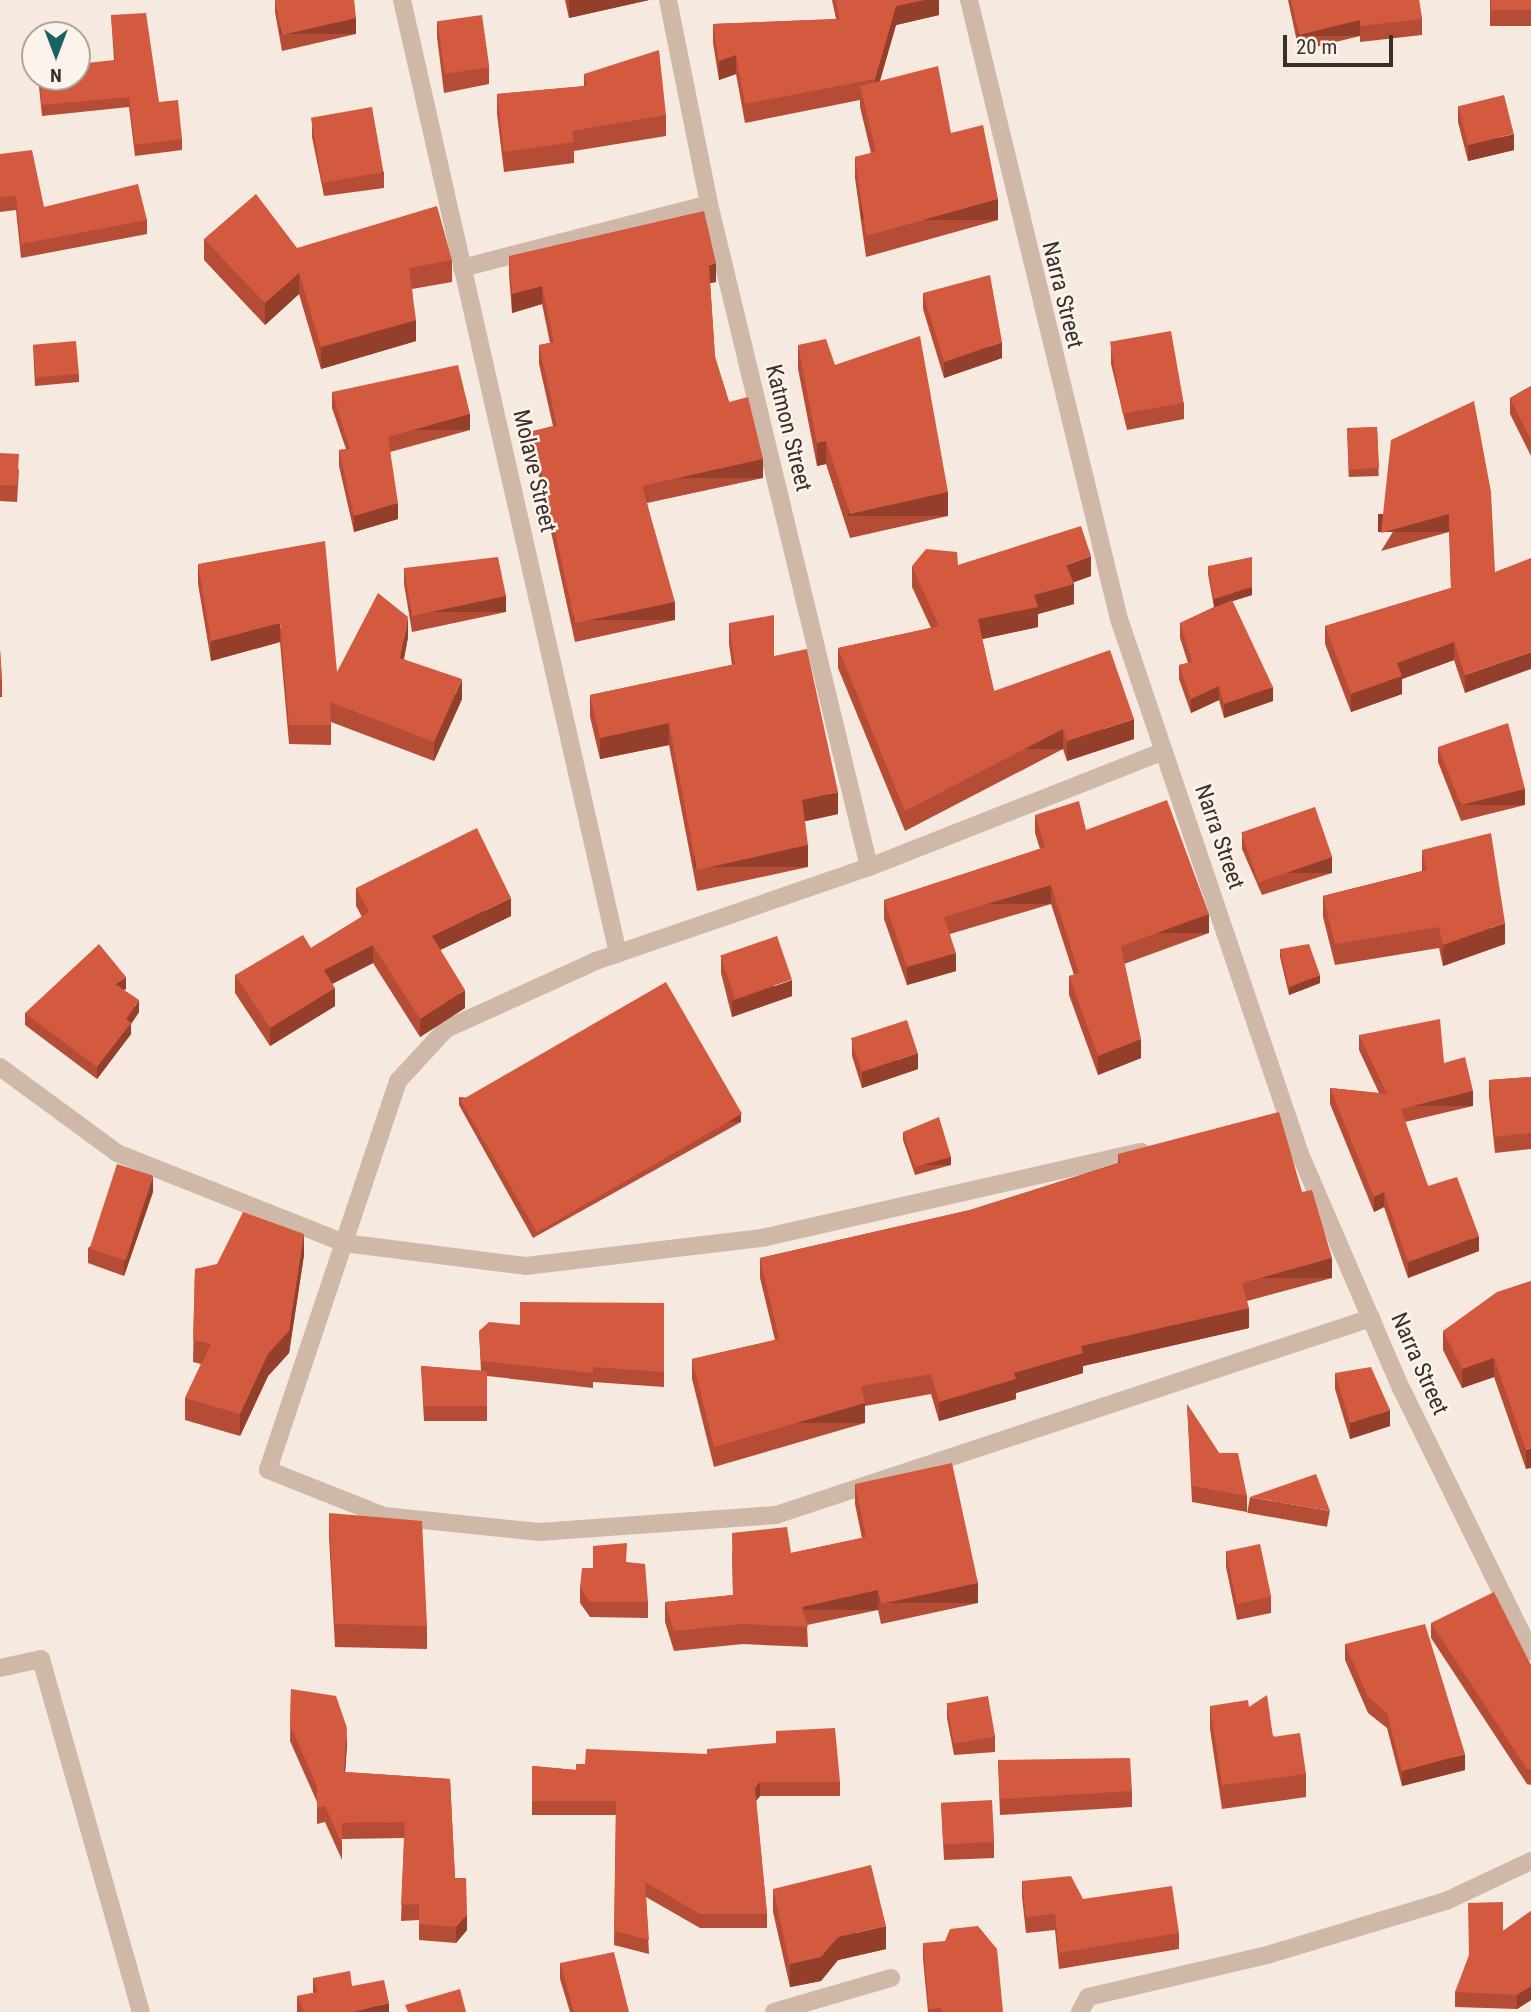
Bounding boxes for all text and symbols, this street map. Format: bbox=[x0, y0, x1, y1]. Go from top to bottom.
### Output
north arrow bbox=[21, 21, 91, 91]
scale bar bbox=[1286, 21, 1396, 65]
text: 20 m bbox=[1296, 35, 1337, 59]
text: N bbox=[50, 64, 62, 87]
street label: Narra Street bbox=[1035, 239, 1089, 351]
street label: Katmon Street bbox=[759, 362, 817, 494]
street label: Molave Street bbox=[507, 407, 561, 535]
street label: Narra Street bbox=[1188, 781, 1250, 893]
street label: Narra Street bbox=[1384, 1309, 1454, 1419]

